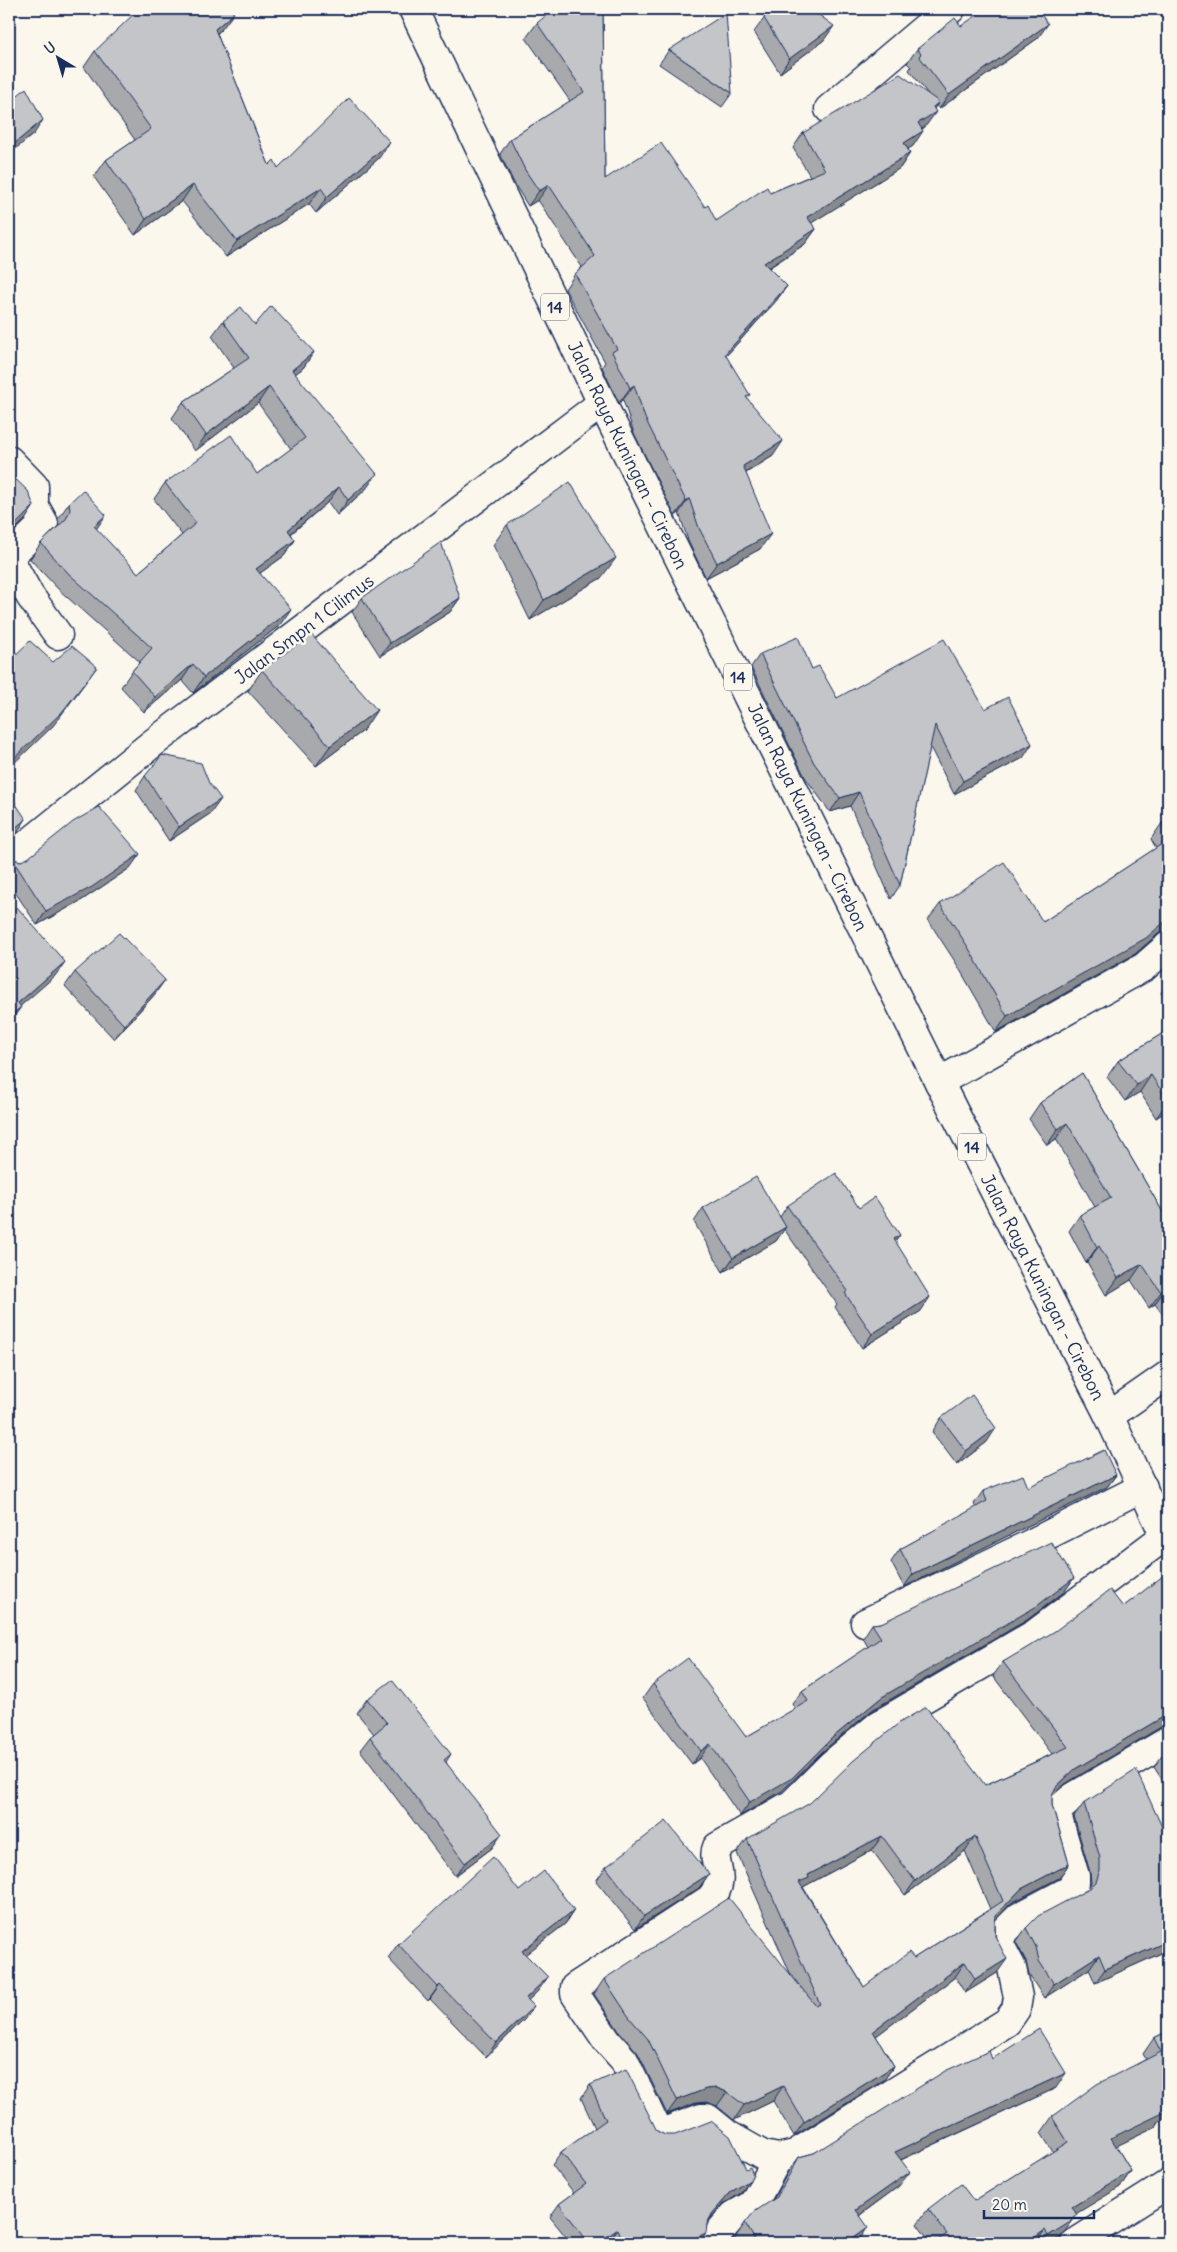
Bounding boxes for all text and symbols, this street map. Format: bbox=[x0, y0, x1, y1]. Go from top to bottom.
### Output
north arrow bbox=[32, 32, 82, 82]
text: U bbox=[41, 38, 59, 58]
road number: 14 bbox=[541, 294, 569, 320]
street label: Jalan Raya Kuningan - Cirebon bbox=[563, 337, 693, 573]
street label: Jalan Smpn 1 Cilimus bbox=[230, 569, 378, 689]
road number: 14 bbox=[724, 664, 752, 690]
street label: Jalan Raya Kuningan - Cirebon bbox=[743, 699, 873, 935]
road number: 14 bbox=[958, 1134, 986, 1160]
street label: Jalan Raya Kuningan - Cirebon bbox=[976, 1170, 1110, 1404]
scale bar bbox=[984, 2187, 1094, 2219]
text: 20 m bbox=[992, 2195, 1027, 2214]

